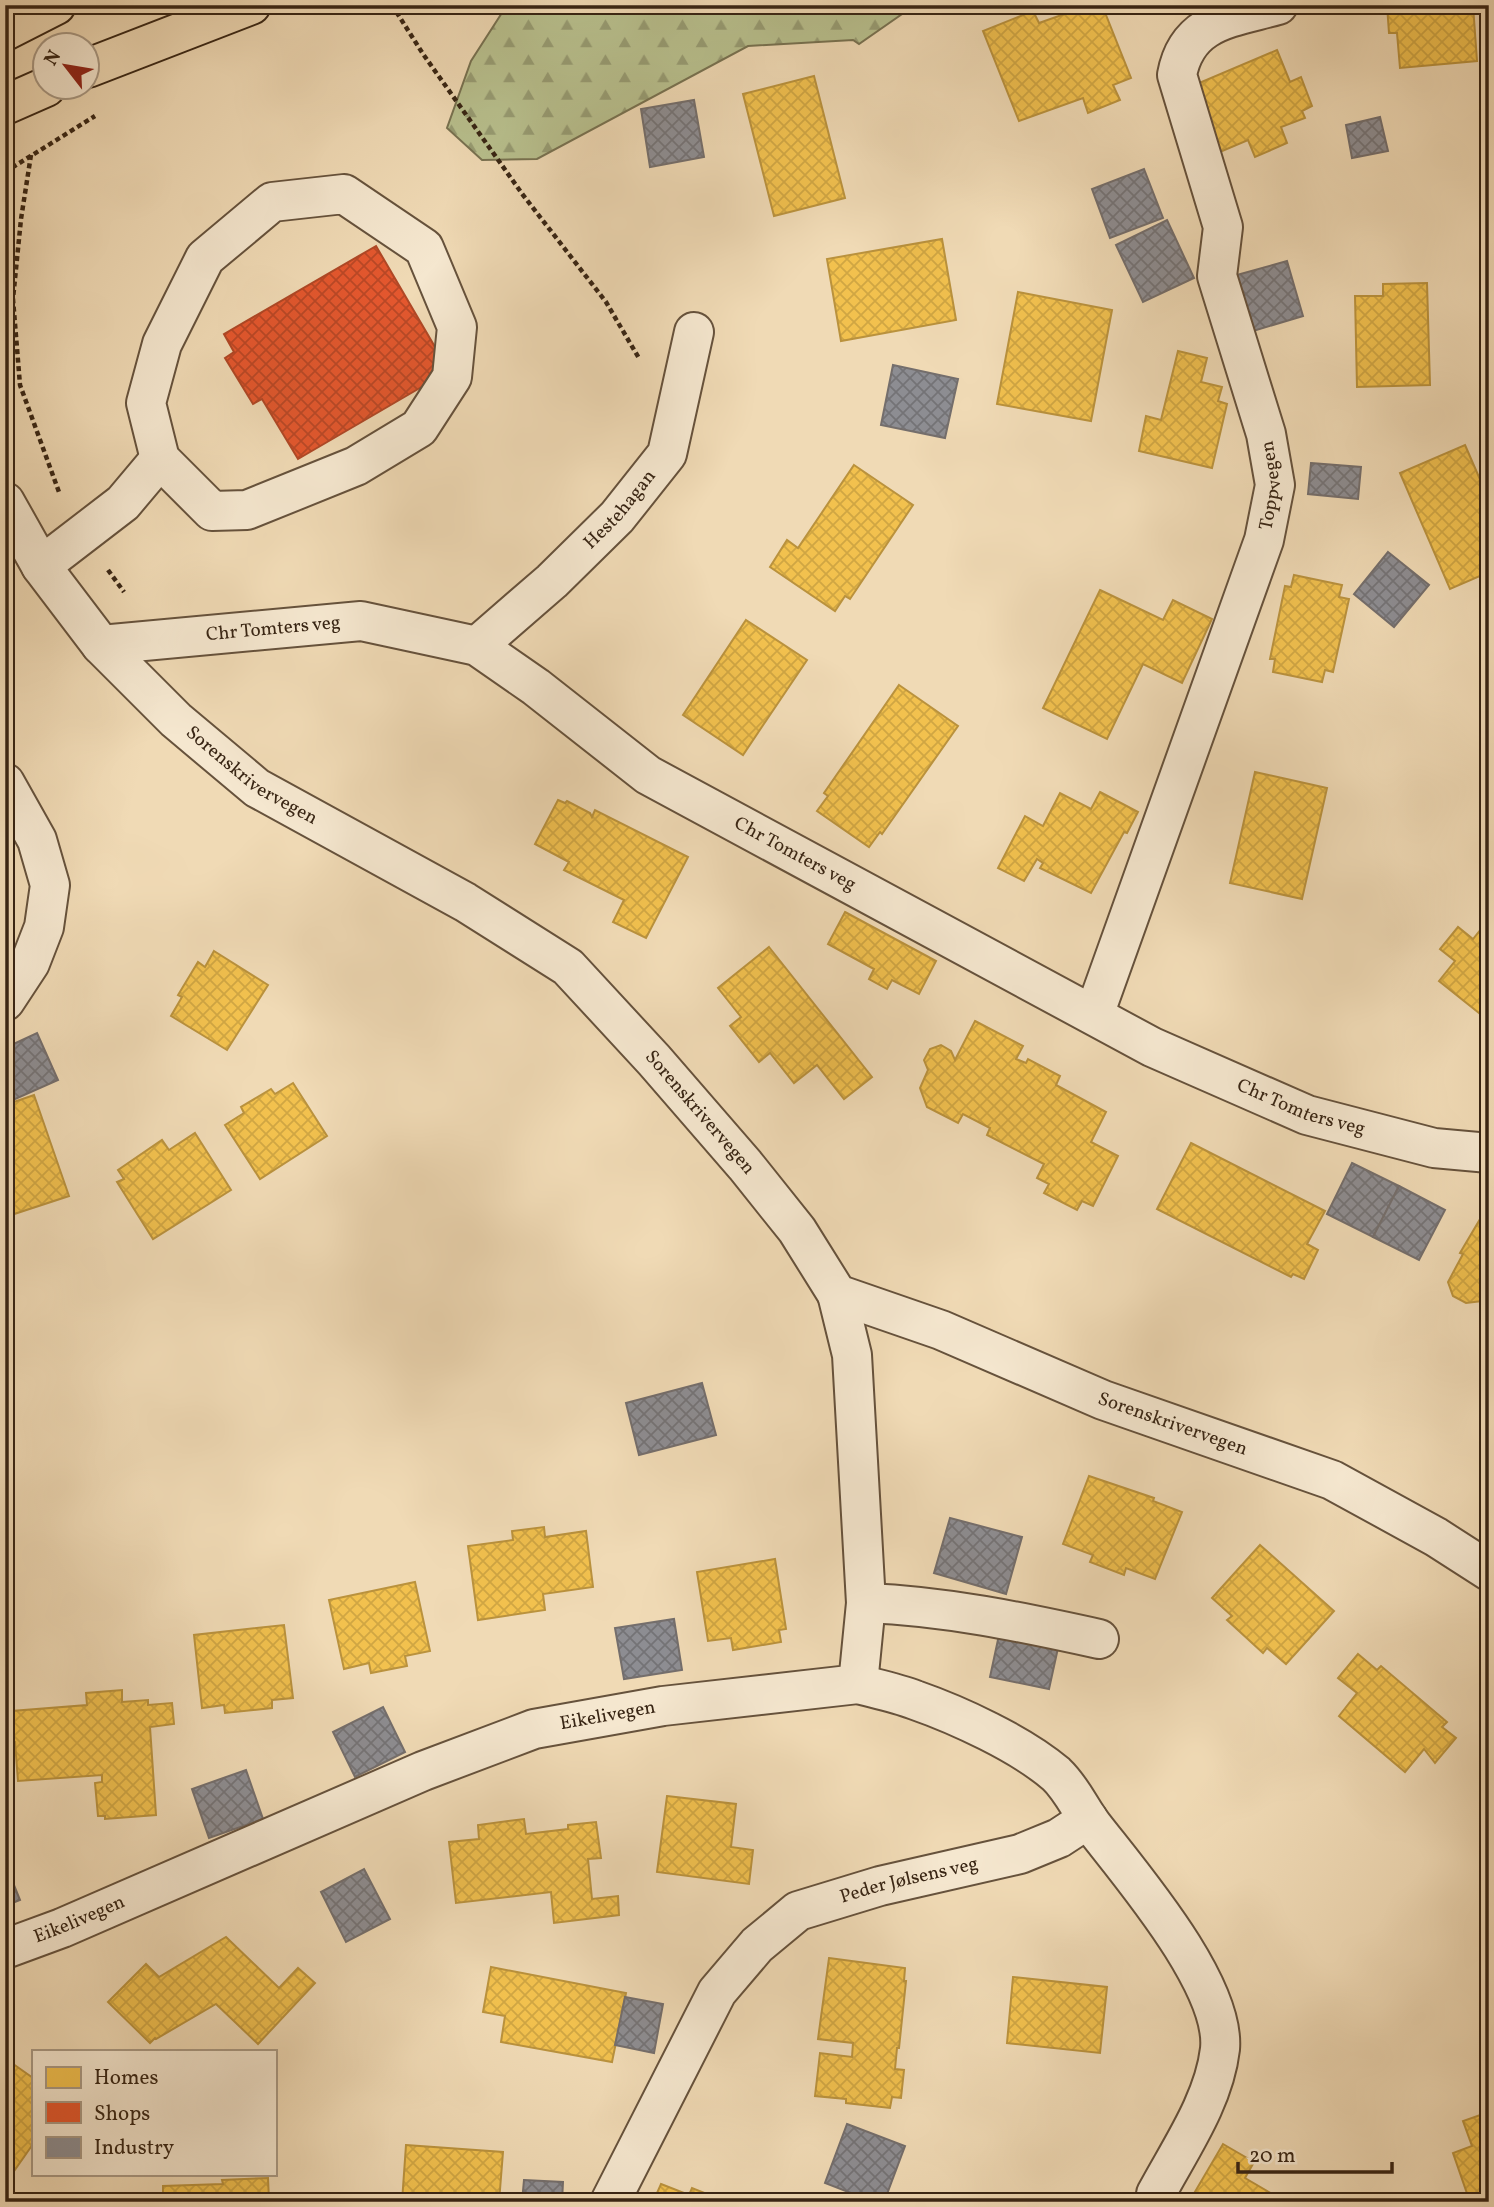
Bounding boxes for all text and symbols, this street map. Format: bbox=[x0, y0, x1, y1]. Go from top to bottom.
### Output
north arrow bbox=[32, 32, 102, 102]
text: N bbox=[38, 45, 68, 71]
street label: Toppvegen bbox=[1253, 439, 1289, 532]
street label: Hestehagan bbox=[578, 465, 662, 555]
street label: Chr Tomters veg bbox=[205, 610, 342, 648]
street label: Sorenskrivervegen bbox=[180, 720, 322, 832]
street label: Chr Tomters veg bbox=[729, 811, 861, 898]
street label: Sorenskrivervegen bbox=[639, 1045, 761, 1180]
street label: Chr Tomters veg bbox=[1233, 1073, 1368, 1143]
street label: Sorenskrivervegen bbox=[1094, 1386, 1251, 1462]
street label: Eikelivegen bbox=[558, 1695, 658, 1737]
street label: Peder Jølsens veg bbox=[837, 1851, 981, 1910]
street label: Eikelivegen bbox=[30, 1889, 129, 1950]
legend bbox=[32, 2050, 276, 2176]
text: Homes bbox=[94, 2064, 159, 2093]
text: Shops bbox=[94, 2100, 150, 2129]
scale bar bbox=[1238, 2130, 1392, 2174]
text: Industry bbox=[94, 2134, 175, 2163]
text: 20 m bbox=[1249, 2142, 1295, 2171]

